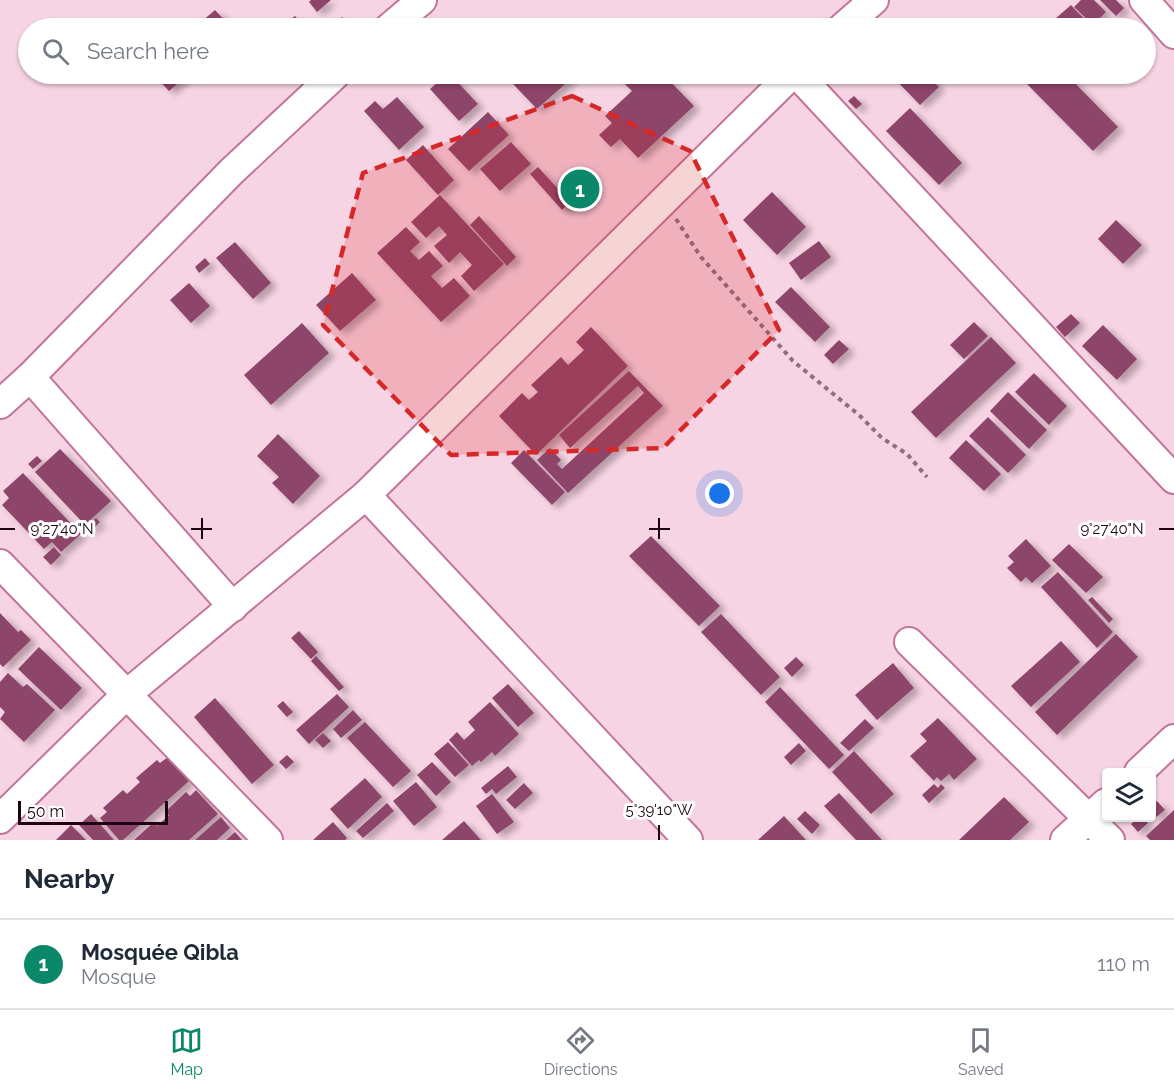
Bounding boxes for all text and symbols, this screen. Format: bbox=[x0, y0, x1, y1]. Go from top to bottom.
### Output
search box bbox=[18, 18, 1156, 84]
icon: search bbox=[39, 35, 72, 68]
text: Search here bbox=[87, 38, 209, 64]
pin: 1 bbox=[560, 166, 600, 212]
your location bbox=[705, 479, 734, 508]
text: 9°27'40"N bbox=[30, 520, 94, 538]
text: 9°27'40"N bbox=[1080, 520, 1144, 538]
map controls bbox=[1102, 768, 1156, 822]
button: layers bbox=[1102, 768, 1156, 822]
scale bar bbox=[18, 798, 168, 826]
text: 5°39'10"W bbox=[626, 801, 693, 819]
text: 50 m bbox=[27, 802, 64, 821]
text: Nearby bbox=[24, 864, 114, 894]
text: Mosquée Qibla bbox=[81, 939, 239, 965]
text: 1 bbox=[39, 952, 48, 976]
text: 110 m bbox=[1097, 952, 1150, 976]
text: Mosque bbox=[81, 965, 156, 989]
tab: Map bbox=[170, 1024, 203, 1079]
tab: Directions bbox=[544, 1024, 618, 1079]
tab: Saved bbox=[958, 1024, 1004, 1079]

